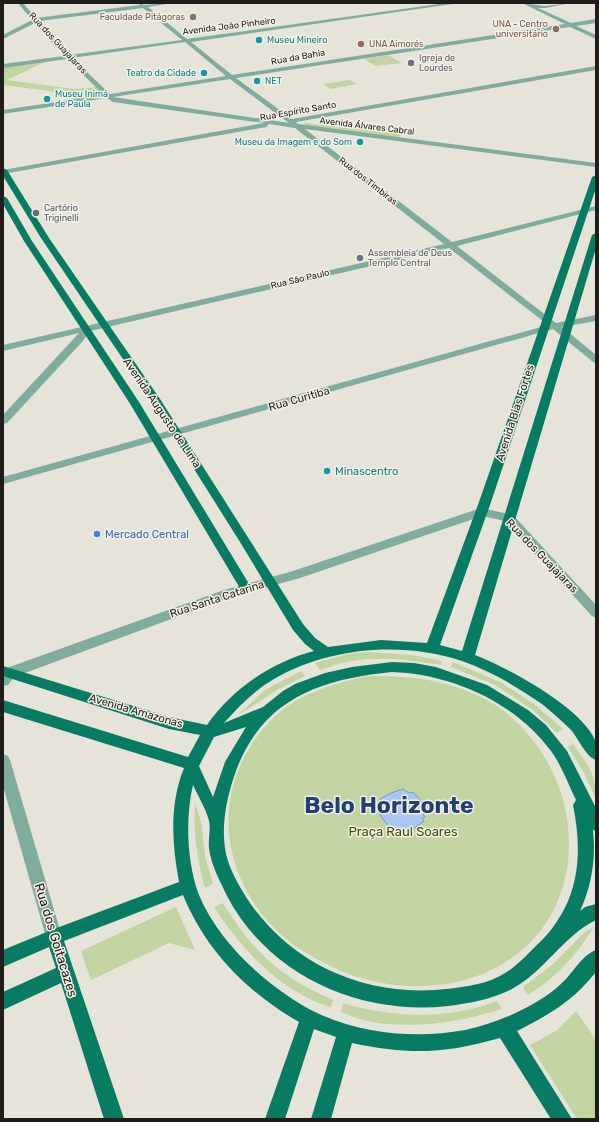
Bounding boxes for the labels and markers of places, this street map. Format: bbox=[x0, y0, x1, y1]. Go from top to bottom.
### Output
place label: Faculdade Pitágoras bbox=[100, 12, 185, 22]
marker: Faculdade Pitágoras bbox=[188, 12, 198, 22]
place label: UNA - Centro universitário bbox=[492, 19, 548, 39]
marker: UNA - Centro universitário bbox=[551, 24, 561, 34]
marker: Museu Mineiro bbox=[254, 35, 264, 45]
place label: Museu Mineiro bbox=[267, 35, 327, 45]
marker: UNA Aimorés bbox=[356, 39, 366, 49]
place label: UNA Aimorés bbox=[369, 39, 424, 49]
place label: Igreja de Lourdes bbox=[419, 53, 455, 73]
marker: Igreja de Lourdes bbox=[406, 58, 416, 68]
place label: Teatro da Cidade bbox=[126, 68, 196, 78]
marker: Teatro da Cidade bbox=[199, 68, 209, 78]
marker: NET bbox=[252, 76, 262, 86]
place label: NET bbox=[265, 76, 282, 86]
place label: Museu Inimá de Paula bbox=[55, 89, 108, 109]
marker: Museu Inimá de Paula bbox=[42, 94, 52, 104]
place label: Museu da Imagem e do Som bbox=[235, 137, 352, 147]
marker: Museu da Imagem e do Som bbox=[355, 137, 365, 147]
place label: Cartório Triginelli bbox=[44, 203, 79, 223]
marker: Cartório Triginelli bbox=[31, 208, 41, 218]
place label: Assembleia de Deus Templo Central bbox=[368, 248, 452, 268]
marker: Assembleia de Deus Templo Central bbox=[355, 253, 365, 263]
place label: Minascentro bbox=[335, 465, 398, 478]
marker: Minascentro bbox=[322, 466, 332, 476]
place label: Mercado Central bbox=[105, 528, 189, 541]
marker: Mercado Central bbox=[92, 529, 102, 539]

